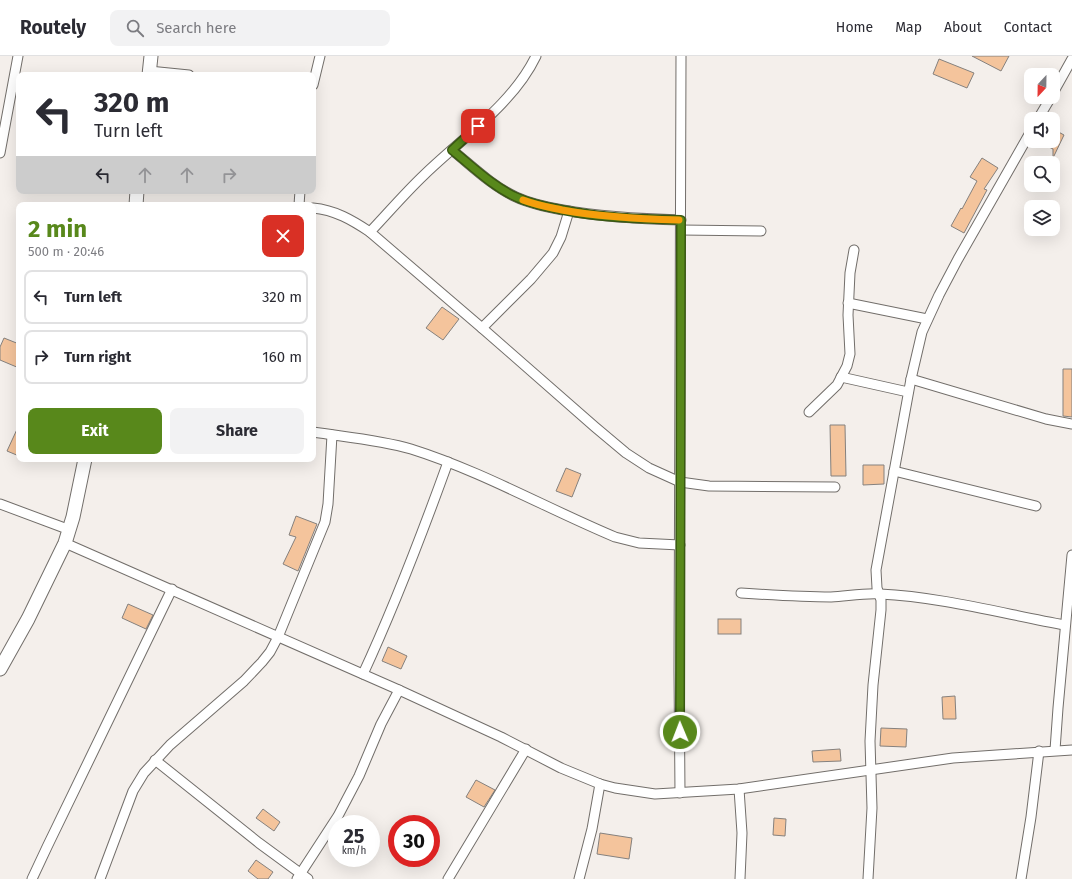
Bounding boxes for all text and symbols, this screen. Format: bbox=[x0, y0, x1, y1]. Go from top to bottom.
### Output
search box bbox=[110, 10, 390, 46]
text: Routely bbox=[20, 16, 86, 39]
icon: search bbox=[124, 17, 146, 39]
text: Search here bbox=[156, 19, 236, 37]
text: Home bbox=[836, 19, 873, 36]
text: Map bbox=[895, 19, 922, 36]
text: About bbox=[944, 19, 982, 36]
text: Contact bbox=[1004, 19, 1052, 36]
north arrow bbox=[1024, 68, 1060, 104]
map controls bbox=[1024, 68, 1060, 236]
text: 320 m bbox=[94, 86, 169, 119]
icon: left bbox=[28, 88, 80, 140]
pin bbox=[461, 109, 495, 143]
button: sound bbox=[1024, 112, 1060, 148]
icon: arrive bbox=[467, 115, 489, 137]
text: Turn left bbox=[94, 120, 163, 142]
button: search bbox=[1024, 156, 1060, 192]
icon: left bbox=[92, 164, 114, 186]
icon: ahead bbox=[134, 164, 156, 186]
icon: ahead bbox=[176, 164, 198, 186]
icon: right bbox=[218, 164, 240, 186]
button: layers bbox=[1024, 200, 1060, 236]
text: 2 min bbox=[28, 215, 87, 243]
button: close bbox=[262, 215, 304, 257]
text: 500 m · 20:46 bbox=[28, 244, 104, 259]
icon: left bbox=[30, 286, 52, 308]
text: Turn left bbox=[64, 288, 122, 306]
text: 320 m bbox=[262, 288, 302, 306]
icon: right bbox=[30, 346, 52, 368]
text: Turn right bbox=[64, 348, 131, 366]
text: 160 m bbox=[262, 348, 302, 366]
button: Exit bbox=[28, 408, 162, 454]
button: Share bbox=[170, 408, 304, 454]
position arrow bbox=[659, 711, 701, 753]
speed limit sign: 30 bbox=[388, 815, 440, 867]
text: 25 bbox=[343, 824, 365, 848]
text: km/h bbox=[342, 845, 366, 857]

